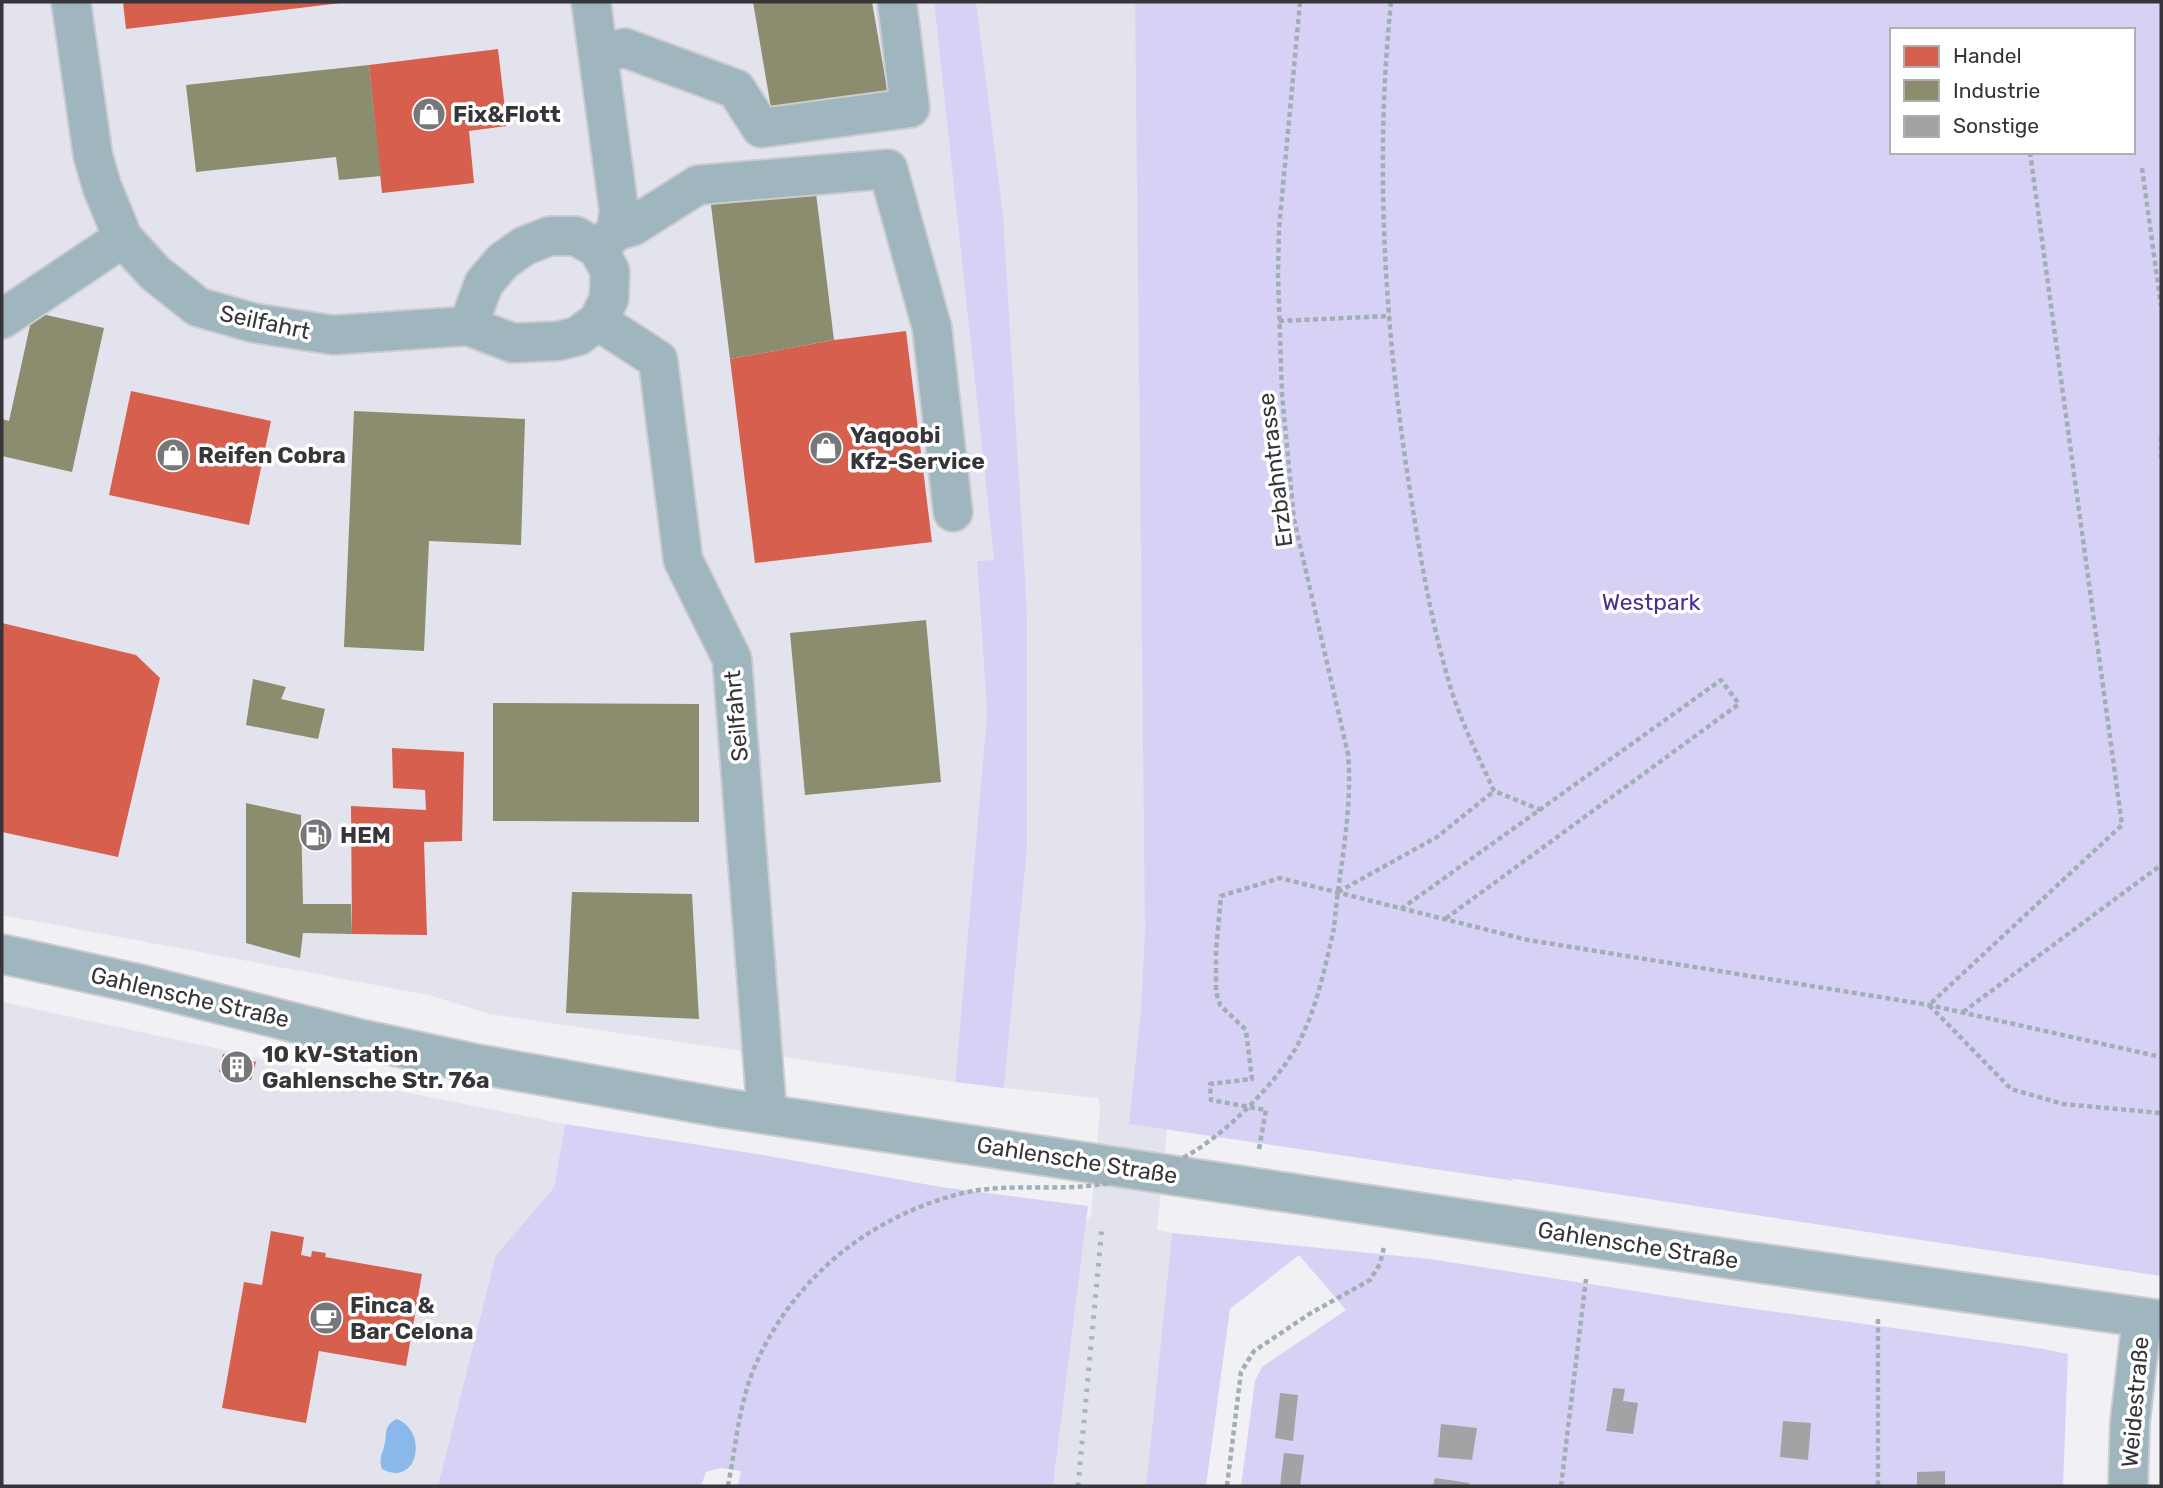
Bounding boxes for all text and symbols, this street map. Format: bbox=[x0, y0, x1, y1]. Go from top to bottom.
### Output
legend bbox=[1890, 28, 2135, 154]
text: Handel bbox=[1953, 43, 2022, 68]
text: Industrie bbox=[1953, 78, 2040, 103]
shop icon: Fix&Flott bbox=[410, 95, 448, 133]
place label: Fix&Flott bbox=[453, 100, 561, 128]
text: Sonstige bbox=[1953, 113, 2039, 138]
street label: Seilfahrt bbox=[217, 299, 313, 345]
street label: Erzbahntrasse bbox=[1252, 391, 1298, 549]
place label: Yaqoobi Kfz-Service bbox=[850, 421, 985, 475]
shop icon: Yaqoobi Kfz-Service bbox=[807, 429, 845, 467]
shop icon: Reifen Cobra bbox=[154, 436, 192, 474]
place label: Reifen Cobra bbox=[198, 441, 346, 469]
park label: Westpark bbox=[1602, 588, 1700, 616]
street label: Seilfahrt bbox=[718, 669, 754, 763]
fuel station icon: HEM bbox=[297, 816, 335, 854]
place label: HEM bbox=[340, 821, 391, 849]
street label: Gahlensche Straße bbox=[88, 961, 292, 1033]
place label: 10 kV-Station Gahlensche Str. 76a bbox=[262, 1040, 490, 1094]
building icon: 10 kV-Station Gahlensche Str. 76a bbox=[218, 1048, 256, 1086]
street label: Gahlensche Straße bbox=[975, 1130, 1179, 1190]
street label: Gahlensche Straße bbox=[1536, 1215, 1740, 1275]
place label: Finca & Bar Celona bbox=[350, 1291, 473, 1345]
cafe icon: Finca & Bar Celona bbox=[307, 1299, 345, 1337]
street label: Weidestraße bbox=[2115, 1335, 2155, 1469]

